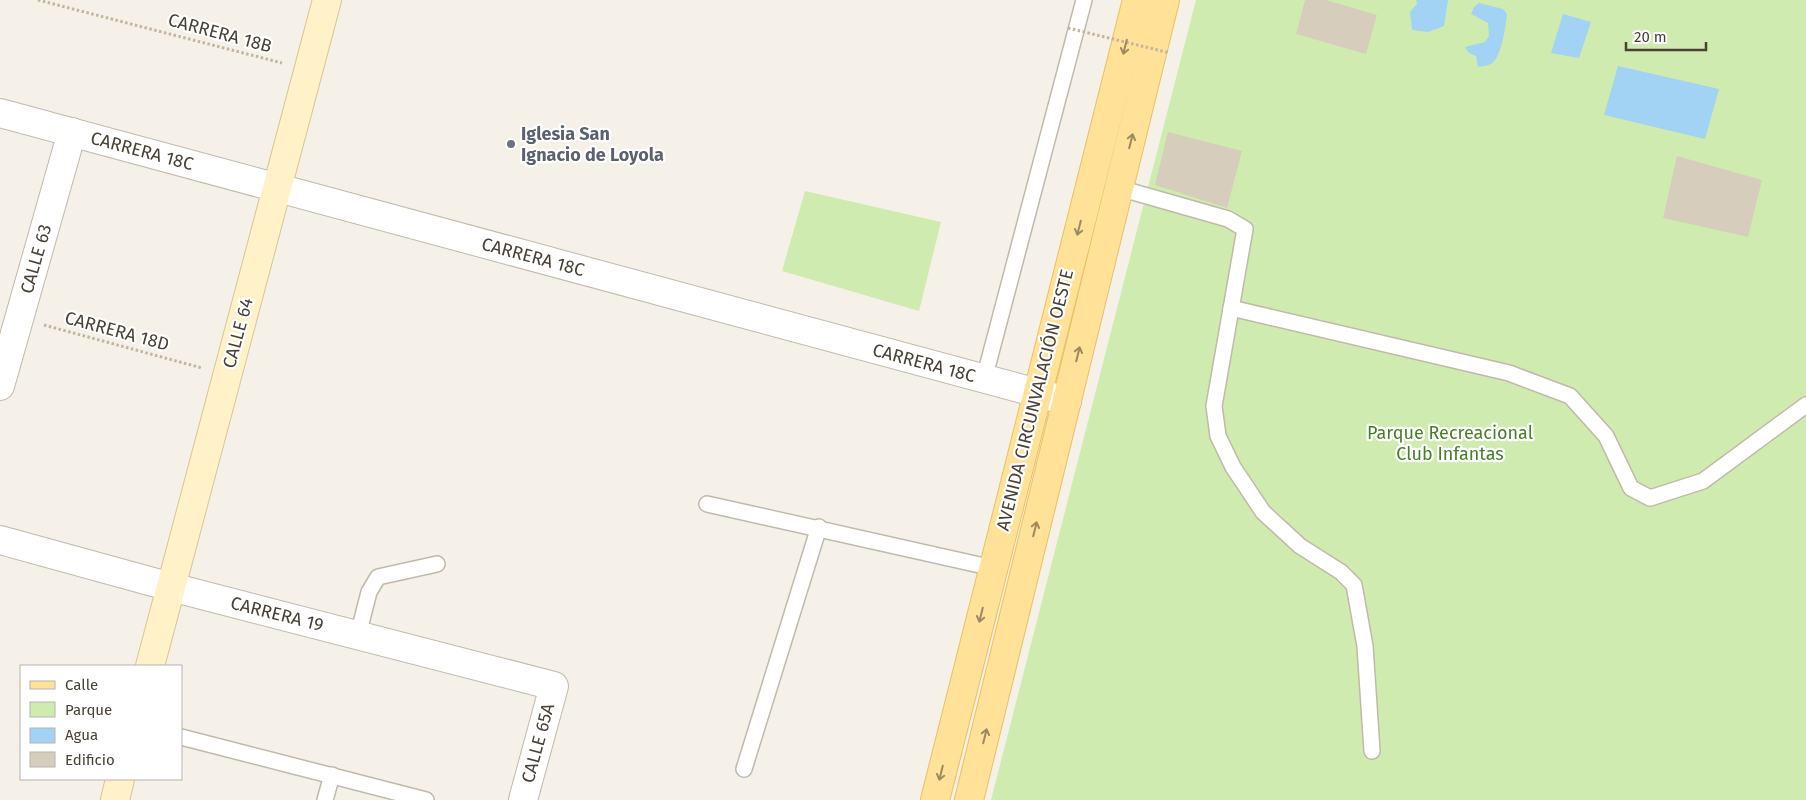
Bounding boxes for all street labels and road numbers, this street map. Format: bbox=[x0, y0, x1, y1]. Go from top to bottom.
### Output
street label: CARRERA 18B bbox=[166, 9, 274, 57]
street label: CARRERA 18C bbox=[88, 127, 196, 175]
street label: CALLE 63 bbox=[16, 222, 56, 296]
street label: CARRERA 18C bbox=[479, 233, 587, 281]
street label: AVENIDA CIRCUNVALACIÓN OESTE bbox=[992, 267, 1078, 533]
street label: CALLE 64 bbox=[218, 295, 258, 371]
street label: CARRERA 18D bbox=[62, 307, 172, 355]
street label: CARRERA 18C bbox=[870, 339, 978, 387]
street label: CARRERA 19 bbox=[228, 592, 326, 636]
street label: CALLE 65A bbox=[517, 700, 559, 785]

